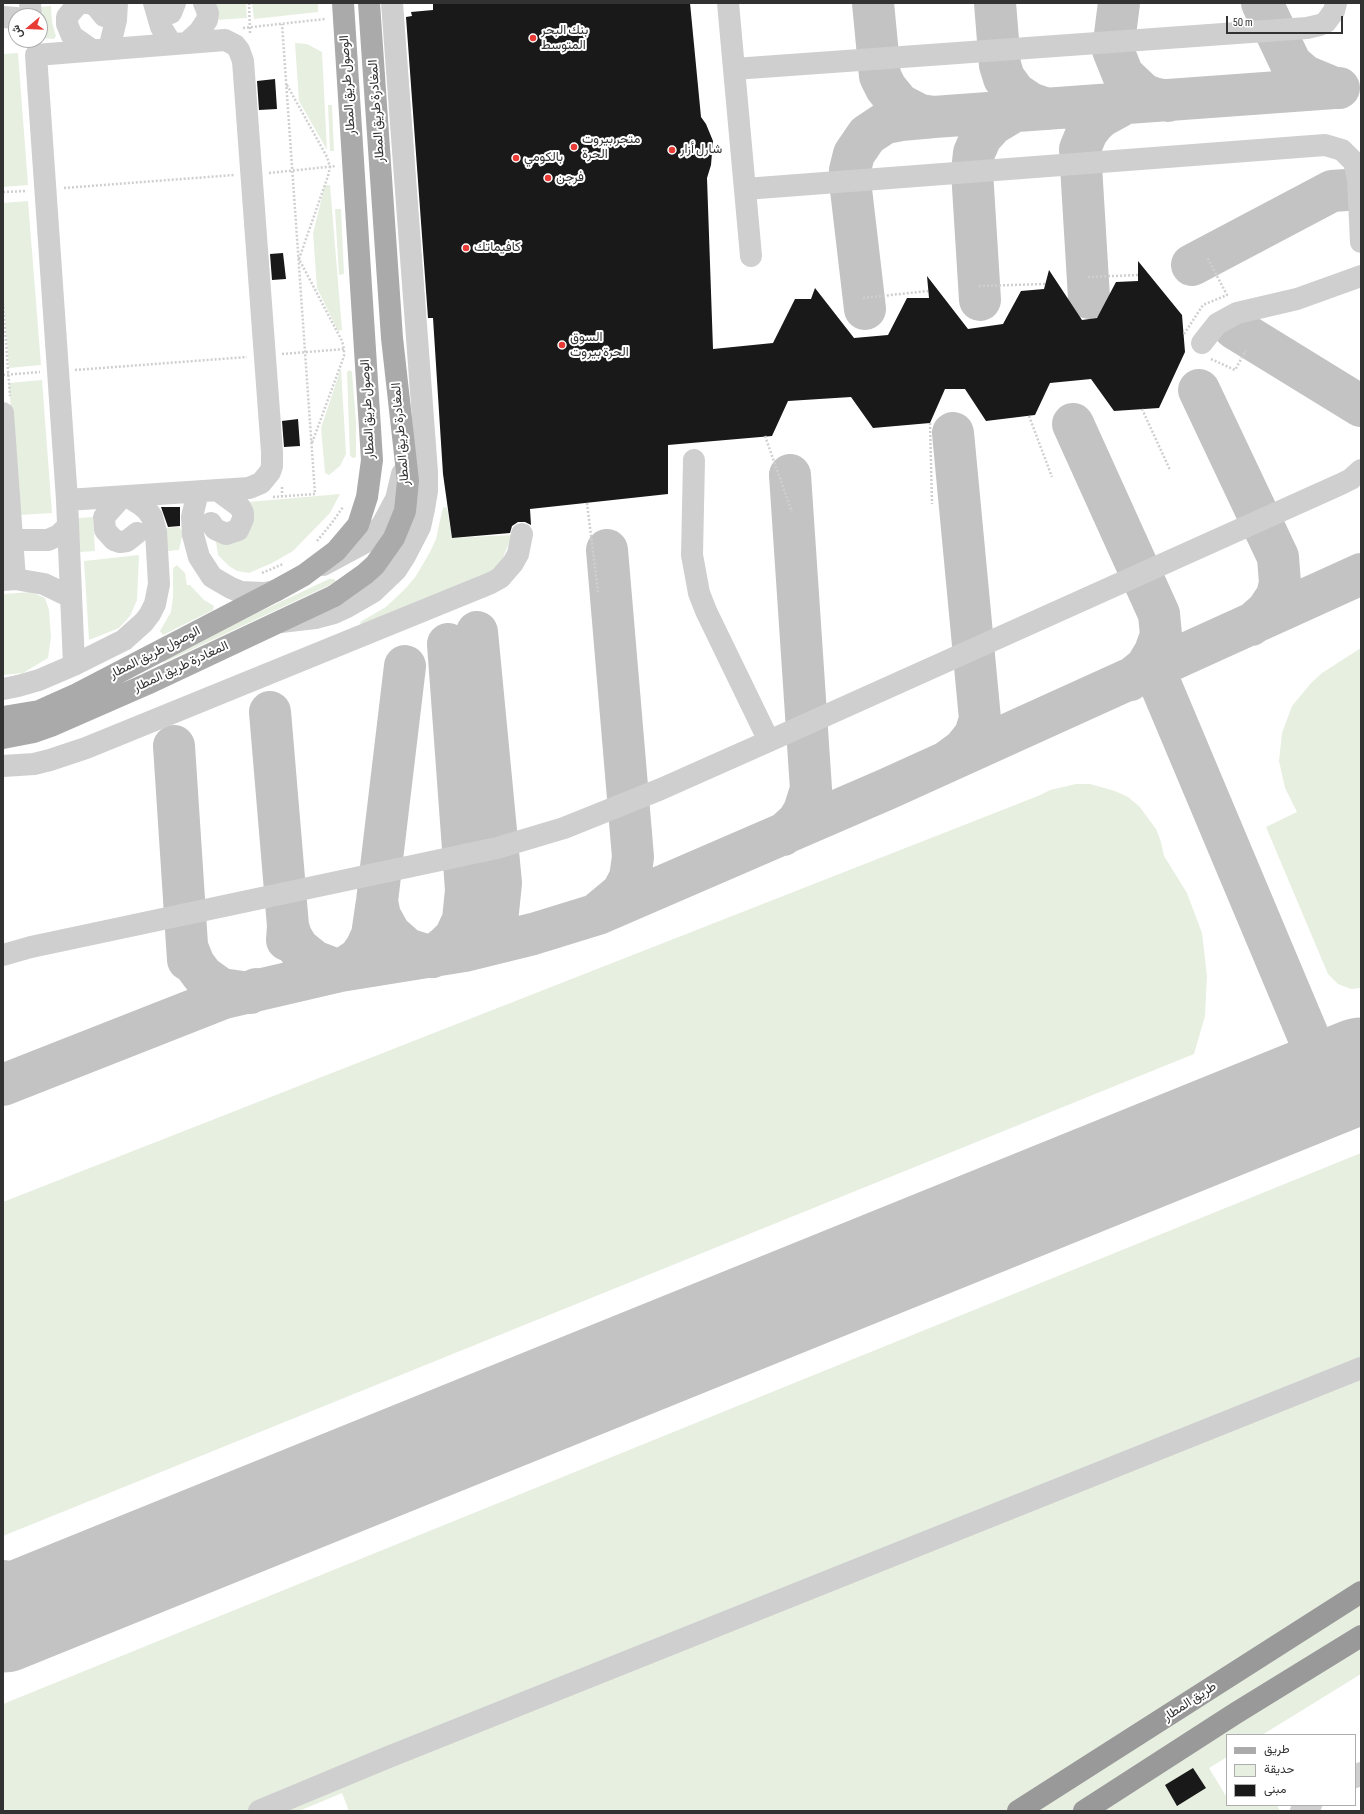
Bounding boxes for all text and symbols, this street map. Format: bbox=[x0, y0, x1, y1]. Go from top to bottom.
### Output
north arrow bbox=[8, 8, 48, 48]
scale bar bbox=[1228, 8, 1345, 34]
text: 50 m bbox=[1233, 15, 1253, 30]
text: ش bbox=[9, 23, 25, 40]
place label: بنك البحر المتوسط bbox=[541, 23, 588, 54]
marker: بنك البحر المتوسط bbox=[528, 33, 538, 43]
street label: الوصول طريق المطار bbox=[337, 35, 359, 135]
street label: المغادرة طريق المطار bbox=[366, 59, 388, 163]
place label: متجر بيروت الحرة bbox=[582, 132, 641, 163]
marker: متجر بيروت الحرة bbox=[569, 142, 579, 152]
place label: شارل أزار bbox=[680, 142, 722, 158]
marker: شارل أزار bbox=[667, 145, 677, 155]
place label: بالكومي bbox=[524, 150, 563, 166]
marker: بالكومي bbox=[511, 153, 521, 163]
place label: فرجن bbox=[556, 170, 584, 186]
marker: فرجن bbox=[543, 173, 553, 183]
place label: كافيماتك bbox=[474, 240, 521, 256]
marker: كافيماتك bbox=[461, 243, 471, 253]
place label: السوق الحرة بيروت bbox=[570, 330, 629, 361]
marker: السوق الحرة بيروت bbox=[557, 340, 567, 350]
street label: الوصول طريق المطار bbox=[358, 359, 378, 459]
street label: المغادرة طريق المطار bbox=[389, 382, 413, 486]
street label: الوصول طريق المطار bbox=[107, 623, 203, 683]
street label: المغادرة طريق المطار bbox=[131, 638, 231, 696]
street label: طريق المطار bbox=[1160, 1679, 1220, 1725]
legend bbox=[1226, 1734, 1356, 1806]
text: طريق bbox=[1264, 1742, 1289, 1757]
text: حديقة bbox=[1264, 1762, 1294, 1777]
text: مبنى bbox=[1264, 1782, 1286, 1797]

